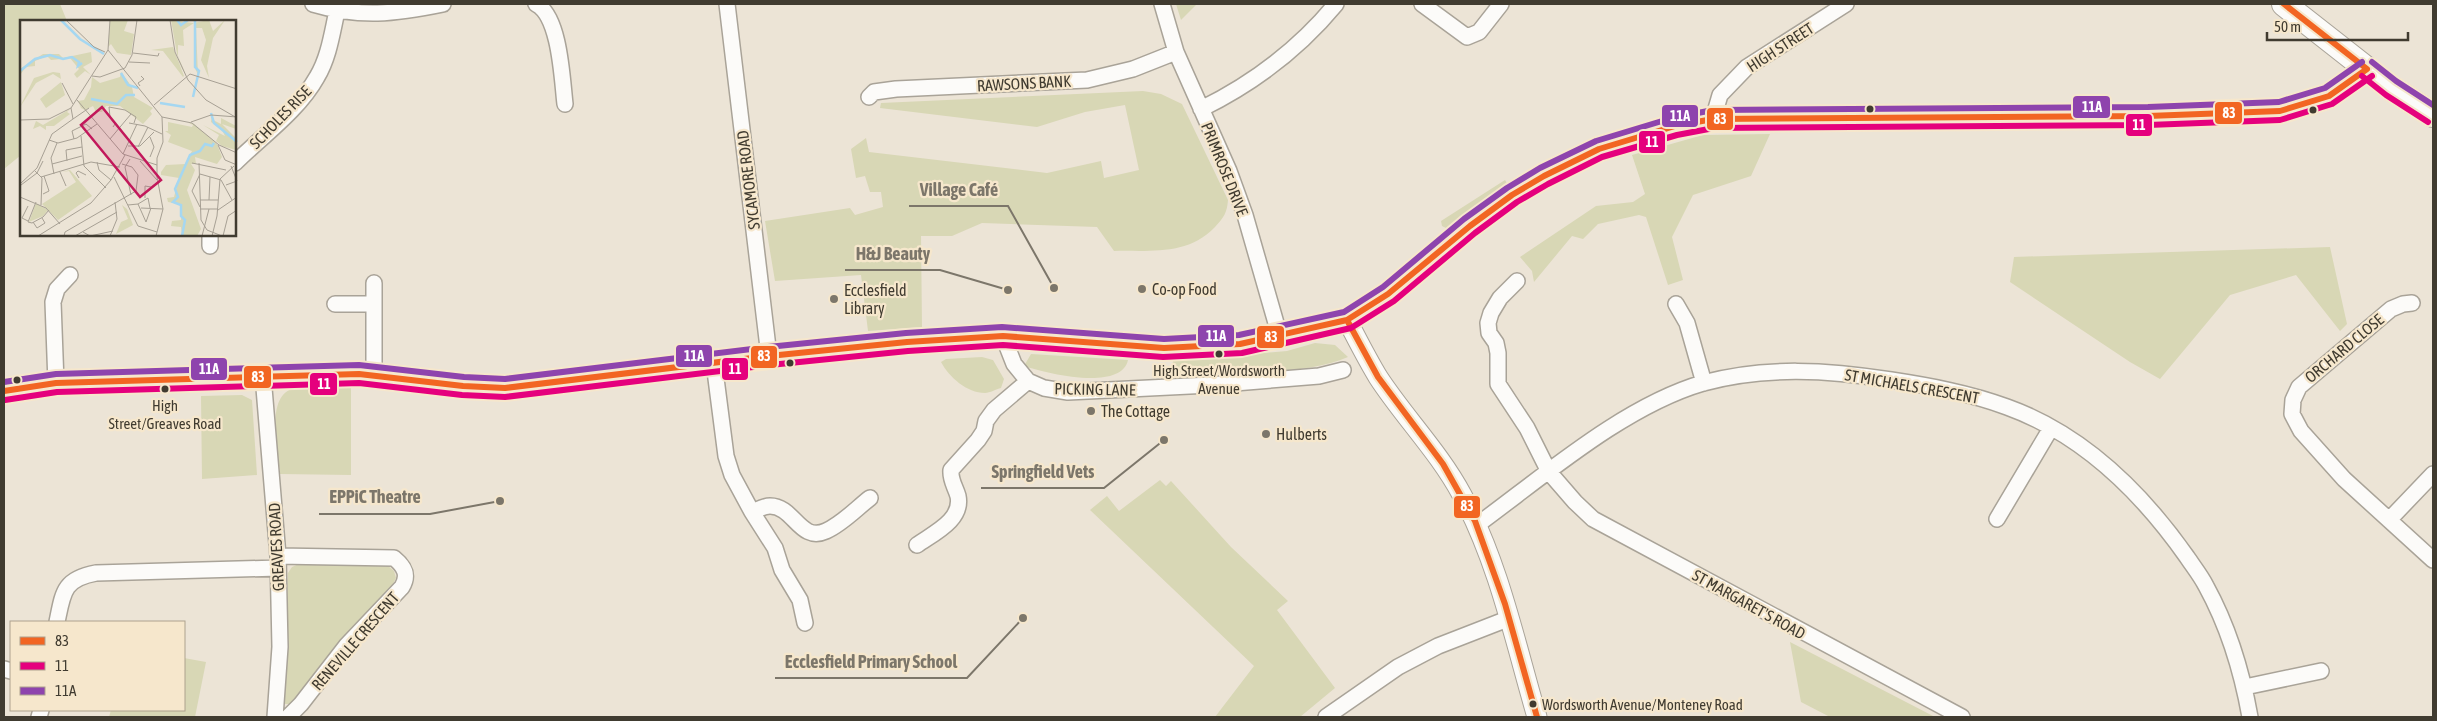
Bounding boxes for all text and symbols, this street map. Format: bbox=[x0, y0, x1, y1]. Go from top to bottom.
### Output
scale bar bbox=[2267, 10, 2408, 42]
text: 50 m bbox=[2274, 18, 2301, 35]
street label: HIGH STREET bbox=[1743, 19, 1817, 75]
inset map bbox=[20, 20, 236, 236]
street label: RAWSONS BANK bbox=[976, 72, 1072, 94]
street label: SCHOLES RISE bbox=[246, 82, 314, 152]
line badge: 11A bbox=[2072, 95, 2111, 119]
text: 11A bbox=[2082, 99, 2102, 115]
line badge: 83 bbox=[2214, 101, 2243, 125]
line badge: 11A bbox=[1661, 104, 1699, 128]
unlabelled marker bbox=[1865, 104, 1875, 114]
text: 83 bbox=[2222, 105, 2236, 121]
unlabelled marker bbox=[2308, 105, 2318, 115]
line badge: 83 bbox=[1706, 107, 1734, 131]
text: 11A bbox=[1670, 108, 1690, 124]
text: 83 bbox=[1713, 111, 1727, 127]
line badge: 11 bbox=[2125, 113, 2153, 137]
text: 11 bbox=[2132, 117, 2146, 133]
street label: PRIMROSE DRIVE bbox=[1198, 120, 1252, 219]
street label: SYCAMORE ROAD bbox=[733, 130, 763, 230]
line badge: 11 bbox=[1638, 130, 1666, 154]
text: 11 bbox=[1645, 134, 1659, 150]
callout: Village Café bbox=[909, 173, 1008, 206]
text: Village Café bbox=[919, 179, 998, 200]
callout: H&J Beauty bbox=[845, 237, 940, 270]
text: H&J Beauty bbox=[856, 243, 931, 264]
place label: Co-op Food bbox=[1152, 280, 1217, 299]
place label: Ecclesfield Library bbox=[844, 281, 907, 318]
marker: Co-op Food bbox=[1136, 283, 1148, 295]
marker: Ecclesfield Library bbox=[828, 293, 840, 305]
street label: ORCHARD CLOSE bbox=[2301, 310, 2387, 386]
line badge: 11A bbox=[1197, 324, 1235, 348]
line badge: 83 bbox=[1256, 325, 1285, 349]
text: 11A bbox=[1206, 328, 1226, 344]
text: 83 bbox=[1264, 329, 1278, 345]
line badge: 11A bbox=[675, 344, 713, 368]
line badge: 83 bbox=[750, 345, 778, 369]
text: 11A bbox=[684, 348, 704, 364]
text: 83 bbox=[757, 348, 771, 364]
marker: High Street/Wordsworth Avenue bbox=[1214, 349, 1224, 359]
line badge: 11A bbox=[190, 357, 228, 381]
line badge: 11 bbox=[721, 357, 749, 381]
unlabelled marker bbox=[785, 358, 795, 368]
text: 11A bbox=[199, 361, 219, 377]
text: 11 bbox=[728, 361, 742, 377]
place label: High Street/Wordsworth Avenue bbox=[1153, 362, 1285, 397]
line badge: 83 bbox=[243, 365, 272, 389]
street label: ST MICHAELS CRESCENT bbox=[1843, 365, 1981, 407]
text: 83 bbox=[251, 369, 265, 385]
line badge: 11 bbox=[309, 372, 338, 396]
unlabelled marker bbox=[12, 375, 22, 385]
text: 11 bbox=[317, 376, 331, 392]
street label: PICKING LANE bbox=[1054, 379, 1136, 399]
marker: High Street/Greaves Road bbox=[160, 384, 170, 394]
place label: High Street/Greaves Road bbox=[109, 397, 221, 432]
place label: The Cottage bbox=[1101, 402, 1170, 421]
marker: The Cottage bbox=[1085, 405, 1097, 417]
place label: Hulberts bbox=[1276, 425, 1327, 443]
marker: Hulberts bbox=[1260, 428, 1272, 440]
callout: Springfield Vets bbox=[981, 455, 1104, 488]
text: Springfield Vets bbox=[992, 461, 1095, 482]
callout: EPPiC Theatre bbox=[319, 481, 430, 514]
text: EPPiC Theatre bbox=[329, 486, 421, 507]
line badge: 83 bbox=[1453, 495, 1481, 519]
text: 83 bbox=[1460, 498, 1474, 514]
street label: GREAVES ROAD bbox=[265, 502, 287, 592]
street label: ST MARGARET'S ROAD bbox=[1689, 566, 1809, 642]
street label: RENEVILLE CRESCENT bbox=[308, 588, 402, 694]
legend bbox=[10, 621, 185, 711]
text: 83 bbox=[55, 632, 69, 649]
callout: Ecclesfield Primary School bbox=[775, 645, 967, 678]
text: Ecclesfield Primary School bbox=[785, 651, 957, 672]
text: 11 bbox=[55, 657, 69, 674]
text: 11A bbox=[55, 682, 77, 699]
place label: Wordsworth Avenue/Monteney Road bbox=[1542, 696, 1743, 713]
marker: Wordsworth Avenue/Monteney Road bbox=[1528, 699, 1538, 709]

